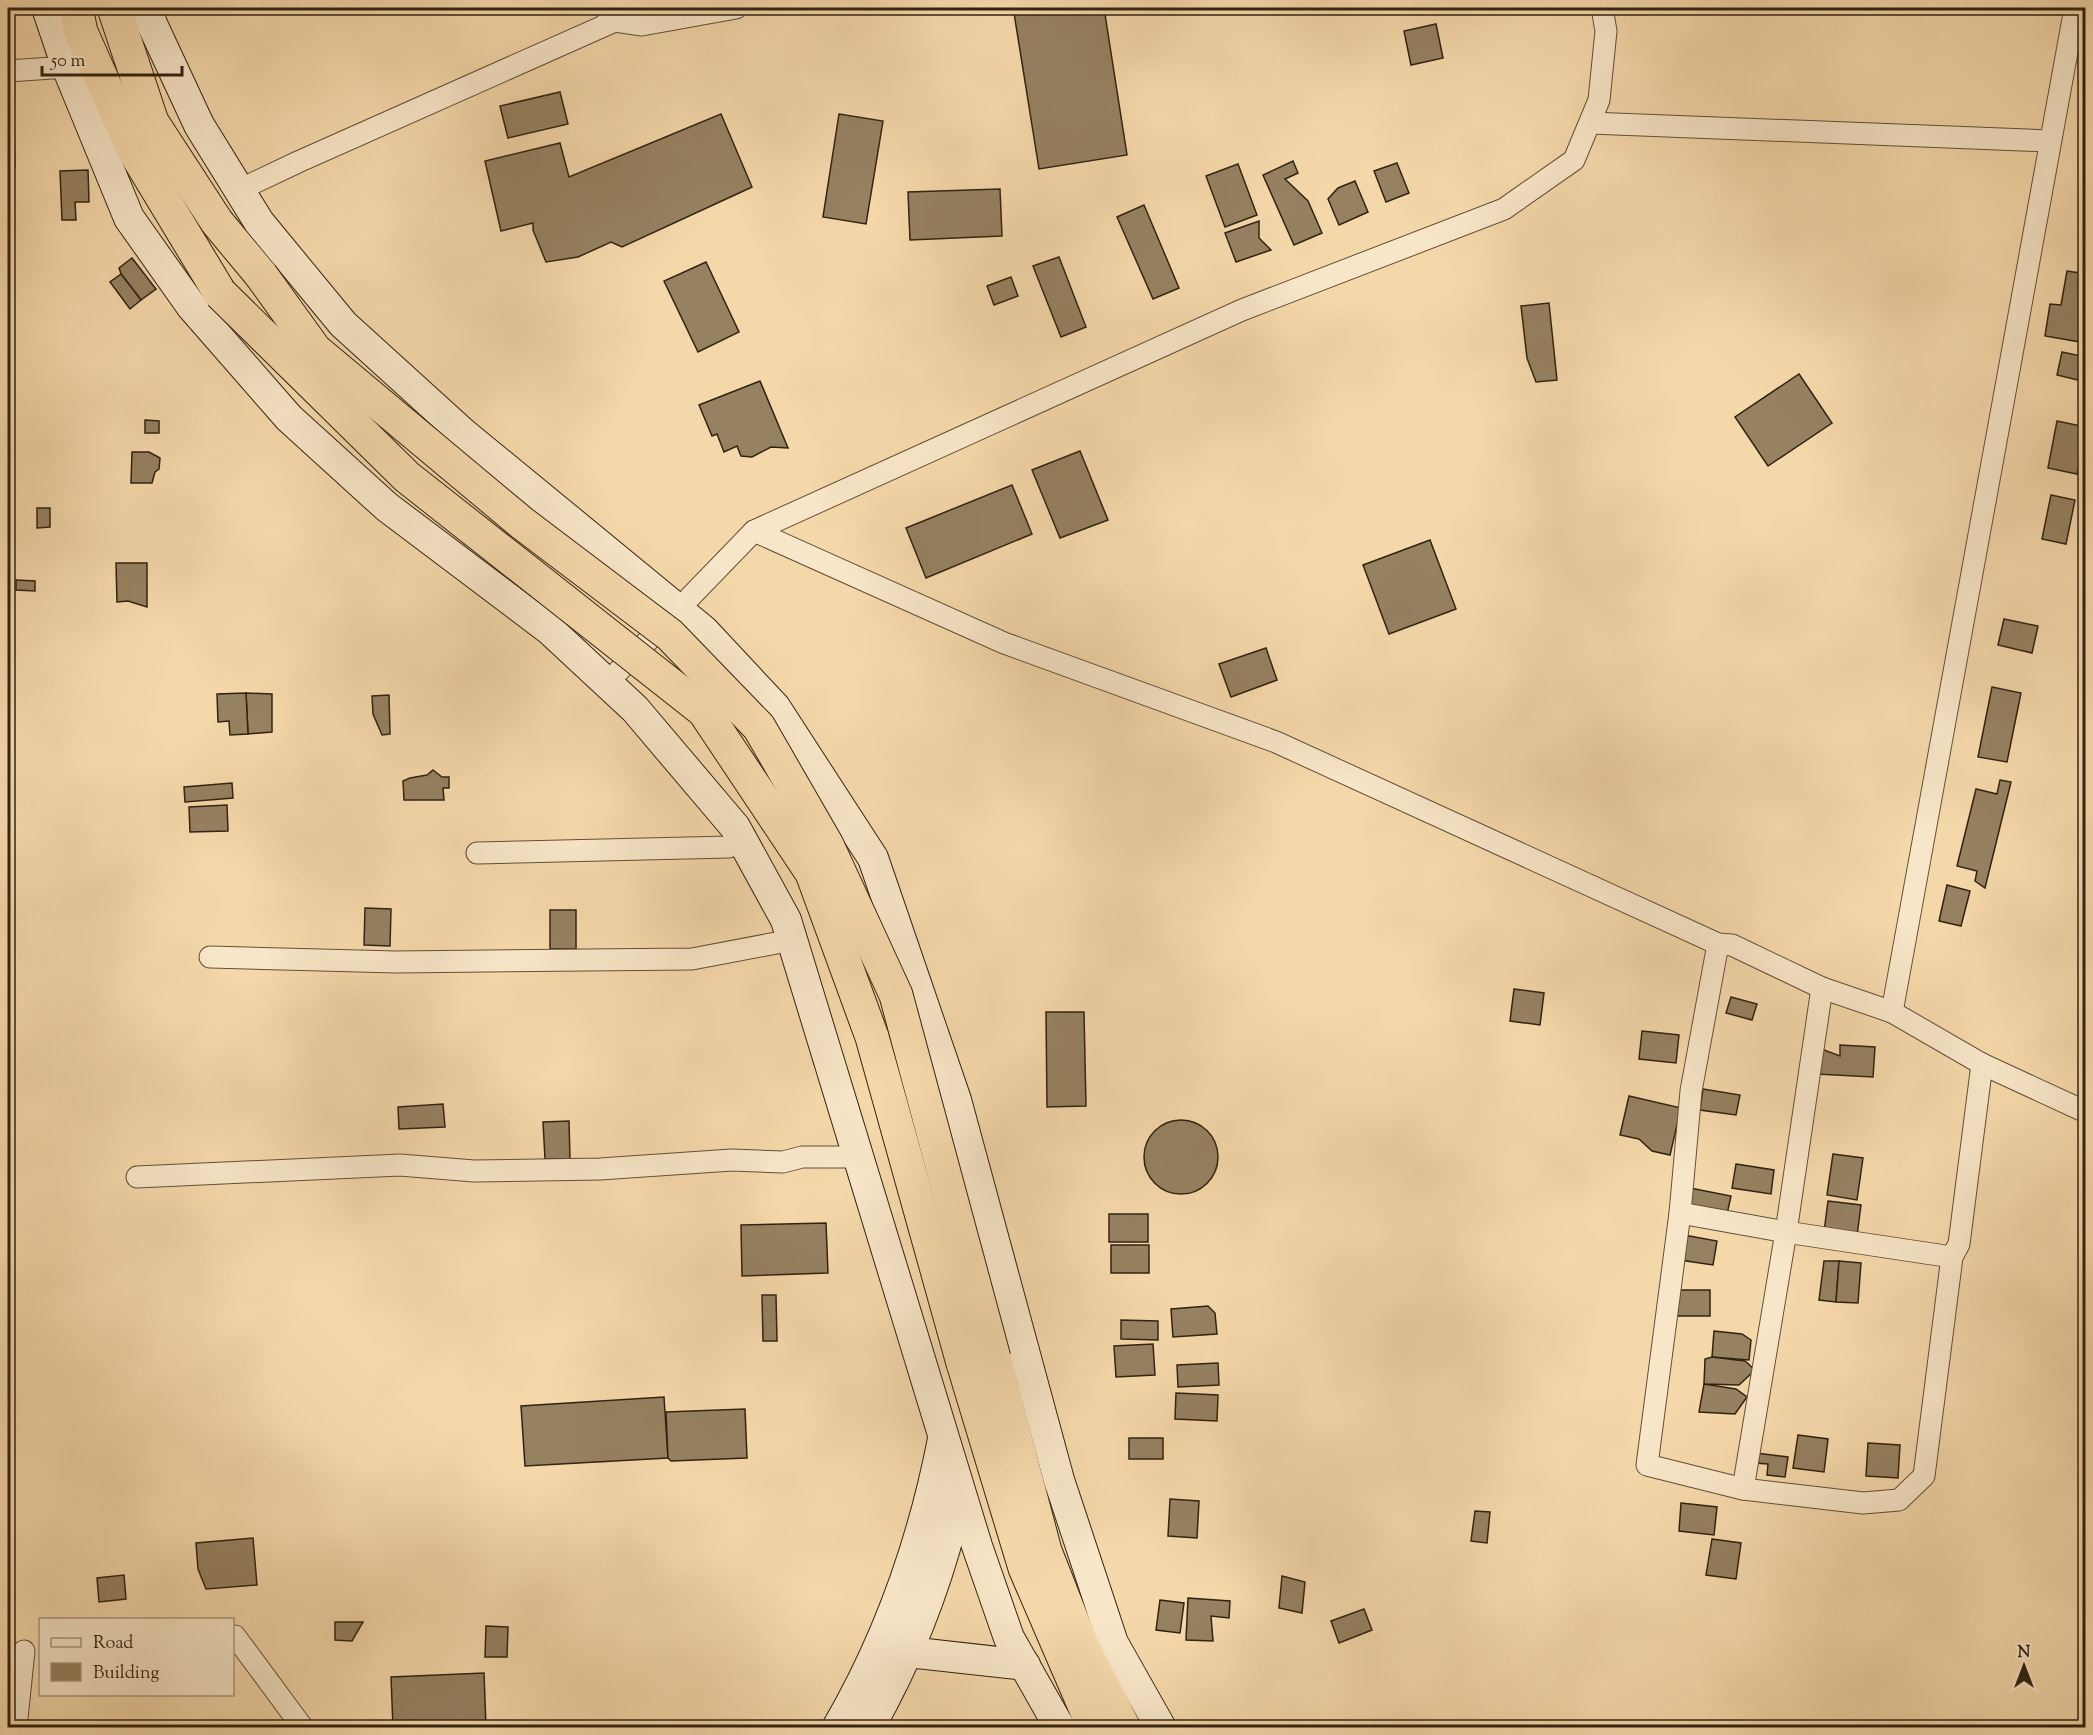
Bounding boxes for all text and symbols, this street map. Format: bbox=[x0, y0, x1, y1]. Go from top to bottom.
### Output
scale bar bbox=[42, 39, 182, 77]
text: 50 m bbox=[50, 49, 86, 75]
legend bbox=[39, 1618, 234, 1696]
text: Road bbox=[93, 1631, 133, 1657]
north arrow bbox=[1994, 1636, 2054, 1696]
text: N bbox=[2018, 1642, 2031, 1665]
text: Building bbox=[93, 1661, 159, 1687]

